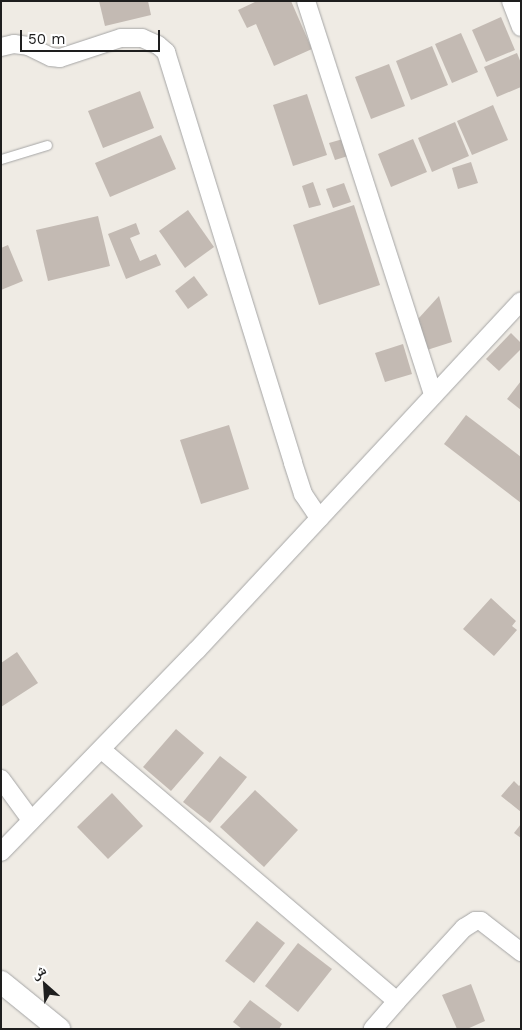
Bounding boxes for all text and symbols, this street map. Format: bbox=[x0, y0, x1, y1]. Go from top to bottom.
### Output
scale bar bbox=[22, 20, 162, 52]
text: 50 m bbox=[28, 30, 65, 48]
north arrow bbox=[20, 960, 70, 1010]
text: ش bbox=[28, 961, 49, 982]

